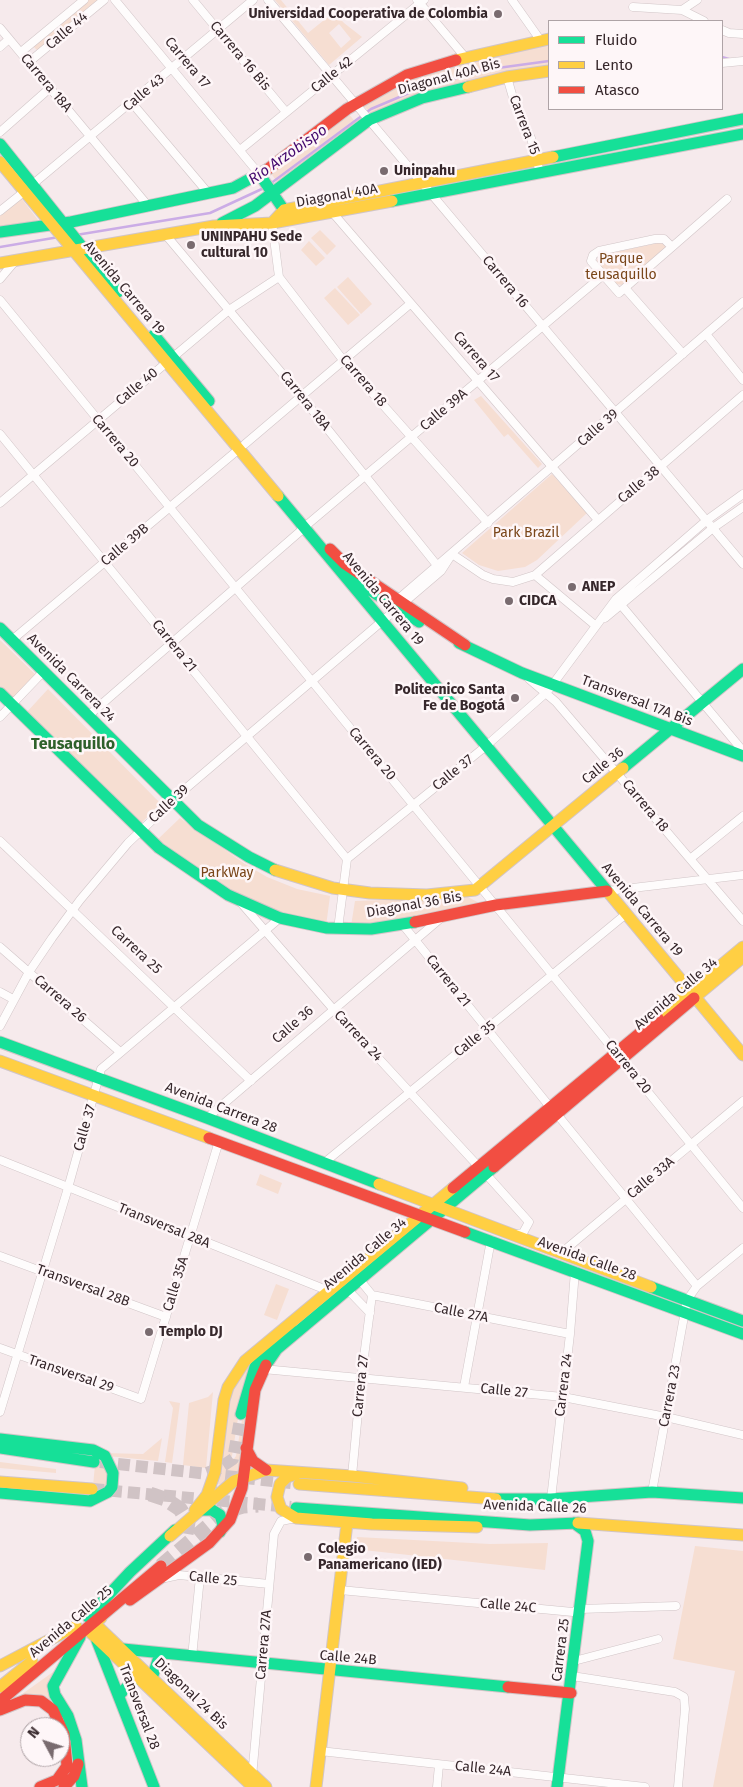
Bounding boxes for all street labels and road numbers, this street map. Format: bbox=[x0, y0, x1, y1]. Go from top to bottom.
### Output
street label: Calle 44 bbox=[43, 9, 91, 53]
street label: Carrera 16 Bis bbox=[206, 18, 274, 94]
street label: Carrera 17 bbox=[161, 34, 213, 92]
street label: Carrera 18A bbox=[17, 50, 75, 116]
street label: Calle 42 bbox=[308, 53, 356, 97]
street label: Diagonal 40A Bis bbox=[396, 55, 502, 99]
street label: Calle 43 bbox=[120, 71, 168, 115]
street label: Carrera 15 bbox=[505, 93, 543, 157]
street label: Diagonal 40A bbox=[295, 181, 379, 211]
street label: Avenida Carrera 19 bbox=[80, 238, 168, 338]
street label: Carrera 16 bbox=[478, 252, 532, 312]
street label: Carrera 17 bbox=[449, 328, 503, 386]
street label: Carrera 18 bbox=[336, 352, 390, 410]
street label: Calle 40 bbox=[112, 365, 162, 409]
street label: Carrera 18A bbox=[276, 368, 334, 434]
street label: Calle 39A bbox=[417, 385, 471, 435]
street label: Calle 39 bbox=[574, 406, 622, 450]
street label: Carrera 20 bbox=[88, 411, 142, 471]
street label: Calle 38 bbox=[615, 463, 663, 507]
street label: Calle 39B bbox=[98, 520, 152, 570]
street label: Avenida Carrera 19 bbox=[339, 549, 427, 649]
street label: Carrera 21 bbox=[148, 617, 200, 675]
street label: Avenida Carrera 24 bbox=[23, 630, 119, 726]
street label: Transversal 17A Bis bbox=[579, 672, 695, 730]
street label: Carrera 20 bbox=[345, 724, 399, 784]
street label: Calle 36 bbox=[579, 744, 627, 788]
street label: Calle 37 bbox=[429, 751, 477, 795]
street label: Carrera 18 bbox=[618, 776, 672, 836]
street label: Calle 39 bbox=[145, 781, 193, 827]
street label: Avenida Carrera 19 bbox=[598, 860, 686, 960]
street label: Diagonal 36 Bis bbox=[365, 888, 463, 922]
street label: Carrera 25 bbox=[107, 922, 165, 978]
street label: Carrera 21 bbox=[422, 952, 474, 1010]
street label: Avenida Calle 34 bbox=[631, 954, 721, 1034]
street label: Carrera 26 bbox=[30, 972, 90, 1026]
street label: Calle 36 bbox=[269, 1003, 317, 1047]
street label: Carrera 24 bbox=[330, 1007, 386, 1065]
street label: Calle 35 bbox=[451, 1017, 499, 1061]
street label: Carrera 20 bbox=[601, 1037, 655, 1097]
street label: Avenida Carrera 28 bbox=[163, 1079, 279, 1137]
street label: Calle 37 bbox=[70, 1103, 100, 1153]
street label: Calle 33A bbox=[624, 1153, 678, 1203]
street label: Transversal 28A bbox=[115, 1200, 213, 1252]
street label: Avenida Calle 34 bbox=[320, 1214, 410, 1294]
street label: Avenida Calle 28 bbox=[535, 1233, 639, 1285]
street label: Calle 35A bbox=[160, 1254, 192, 1314]
street label: Transversal 28B bbox=[34, 1261, 132, 1311]
street label: Calle 27A bbox=[432, 1299, 490, 1327]
street label: Transversal 29 bbox=[26, 1352, 116, 1396]
street label: Carrera 24 bbox=[552, 1352, 576, 1418]
street label: Carrera 27 bbox=[349, 1354, 373, 1418]
street label: Carrera 23 bbox=[656, 1363, 684, 1429]
street label: Calle 27 bbox=[479, 1380, 529, 1402]
street label: Avenida Calle 26 bbox=[483, 1497, 587, 1517]
street label: Calle 25 bbox=[188, 1568, 238, 1590]
street label: Avenida Calle 25 bbox=[26, 1582, 116, 1662]
street label: Calle 24C bbox=[479, 1595, 537, 1617]
street label: Carrera 27A bbox=[253, 1609, 275, 1681]
street label: Carrera 25 bbox=[549, 1617, 573, 1683]
street label: Calle 24B bbox=[319, 1647, 377, 1669]
street label: Diagonal 24 Bis bbox=[151, 1655, 231, 1733]
street label: Transversal 28 bbox=[115, 1662, 163, 1752]
street label: Calle 24A bbox=[454, 1758, 512, 1780]

